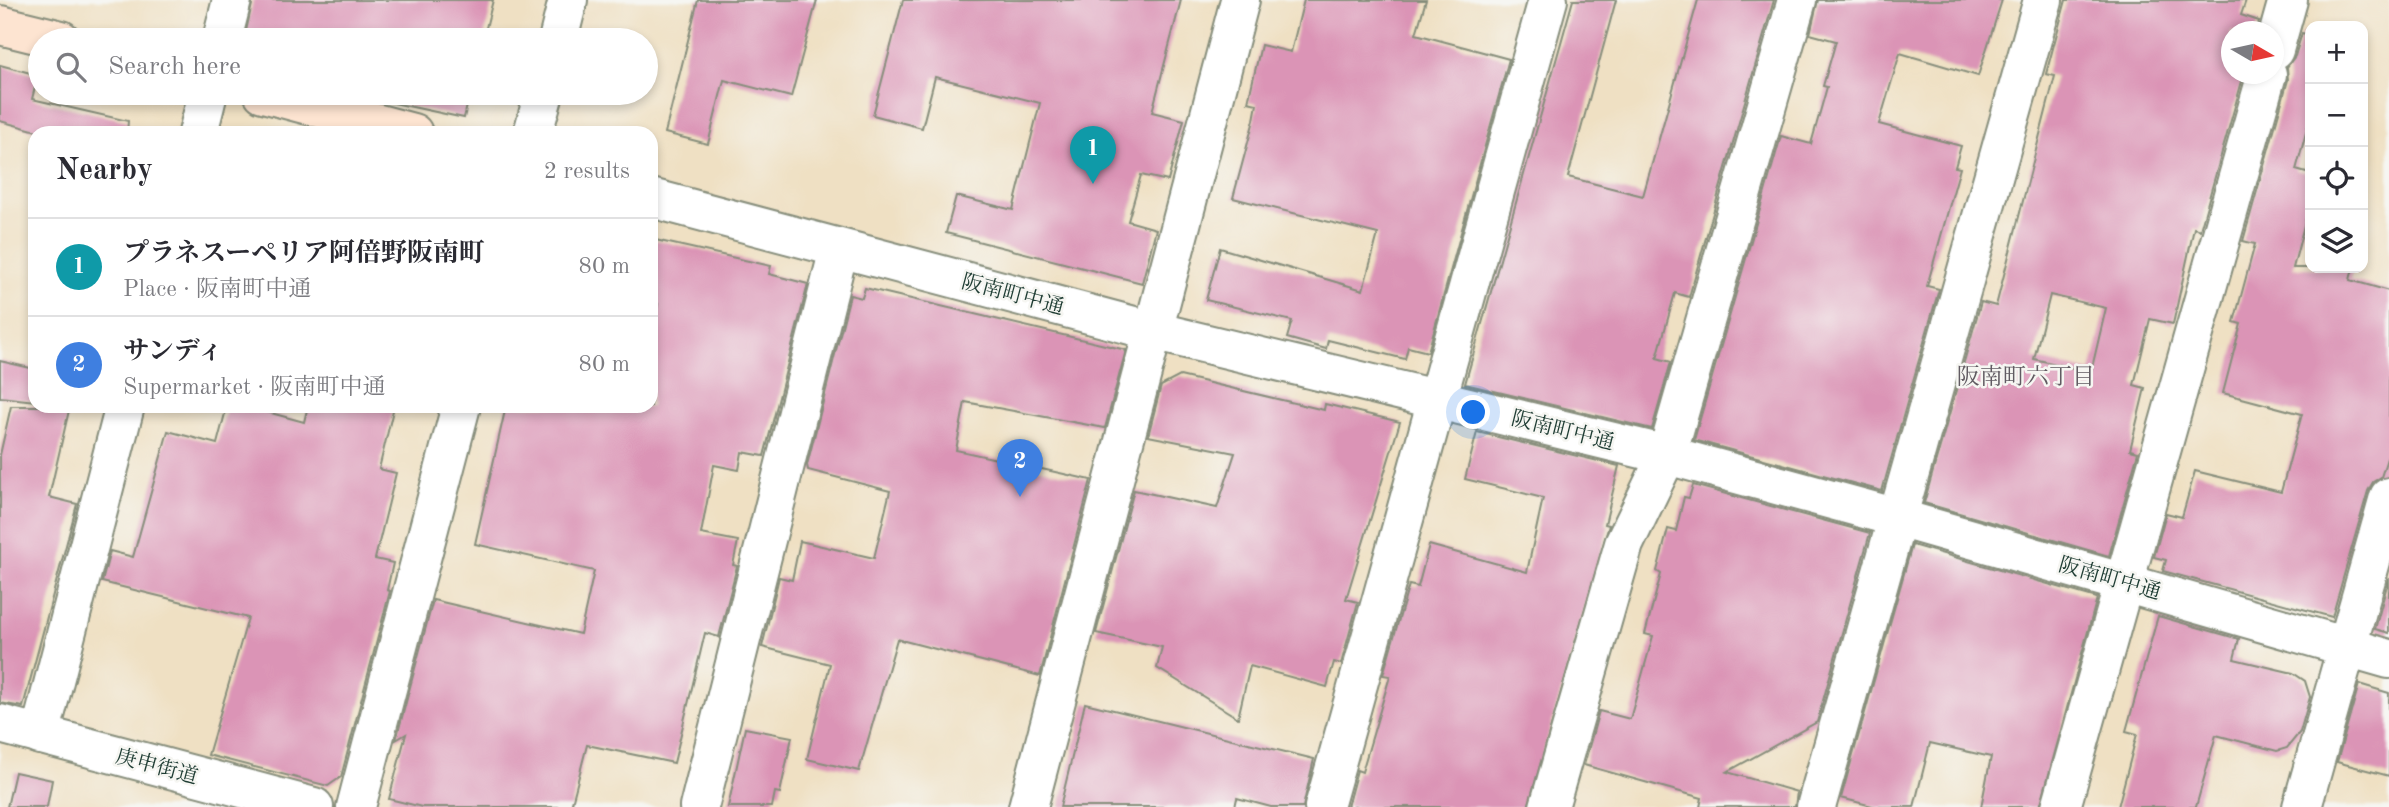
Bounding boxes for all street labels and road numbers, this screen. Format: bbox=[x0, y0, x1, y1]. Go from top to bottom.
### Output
street label: 阪南町中通 bbox=[959, 270, 1067, 319]
street label: 阪南町中通 bbox=[1509, 407, 1617, 454]
street label: 阪南町中通 bbox=[2056, 553, 2163, 604]
street label: 庚申街道 bbox=[113, 745, 200, 788]

